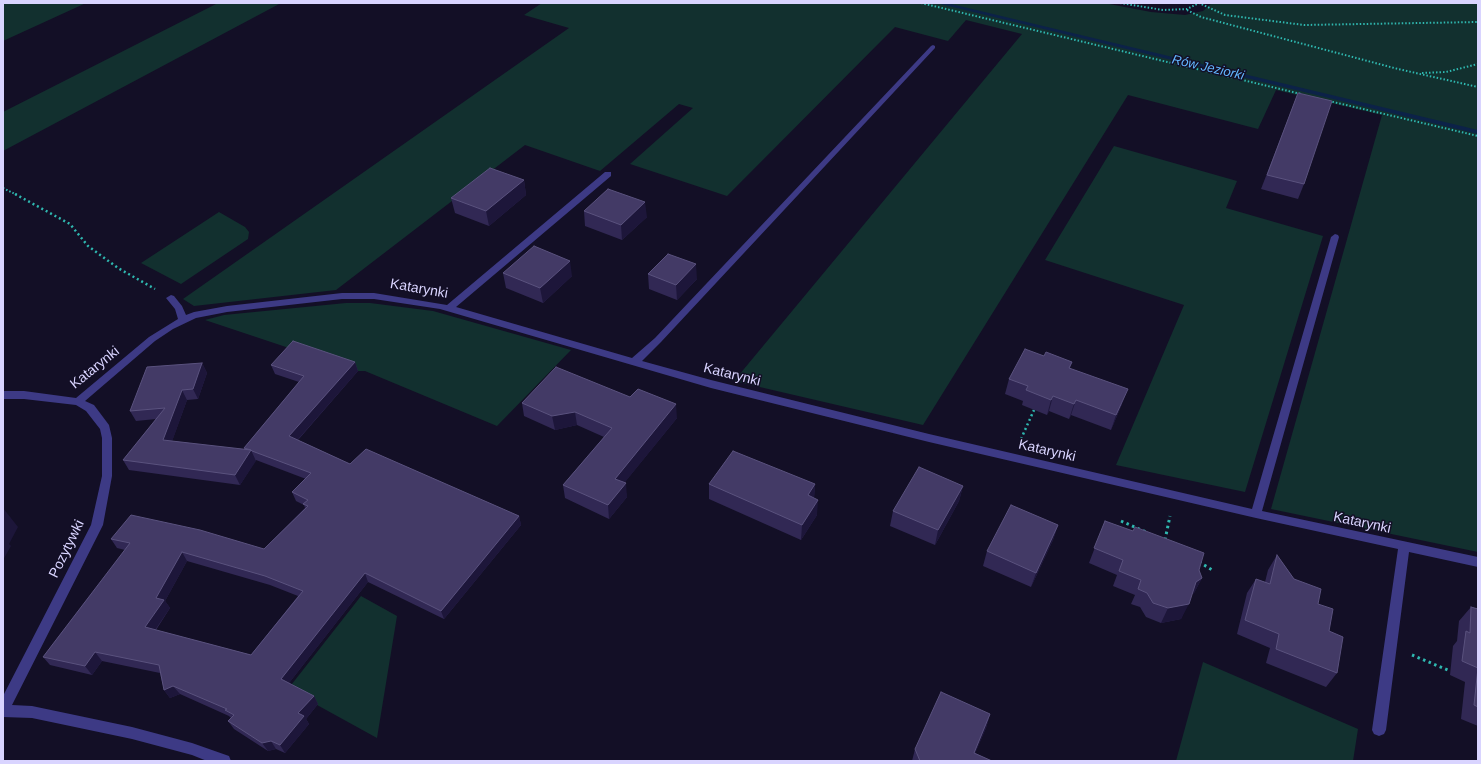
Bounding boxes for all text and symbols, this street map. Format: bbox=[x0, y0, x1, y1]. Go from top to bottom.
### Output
water label: Rów Jeziorki bbox=[1170, 52, 1246, 84]
street label: Katarynki bbox=[389, 276, 449, 302]
street label: Katarynki bbox=[67, 343, 123, 393]
street label: Katarynki bbox=[702, 360, 762, 390]
street label: Katarynki bbox=[1017, 436, 1077, 466]
street label: Katarynki bbox=[1332, 509, 1392, 537]
street label: Pozytywki bbox=[46, 517, 88, 581]

